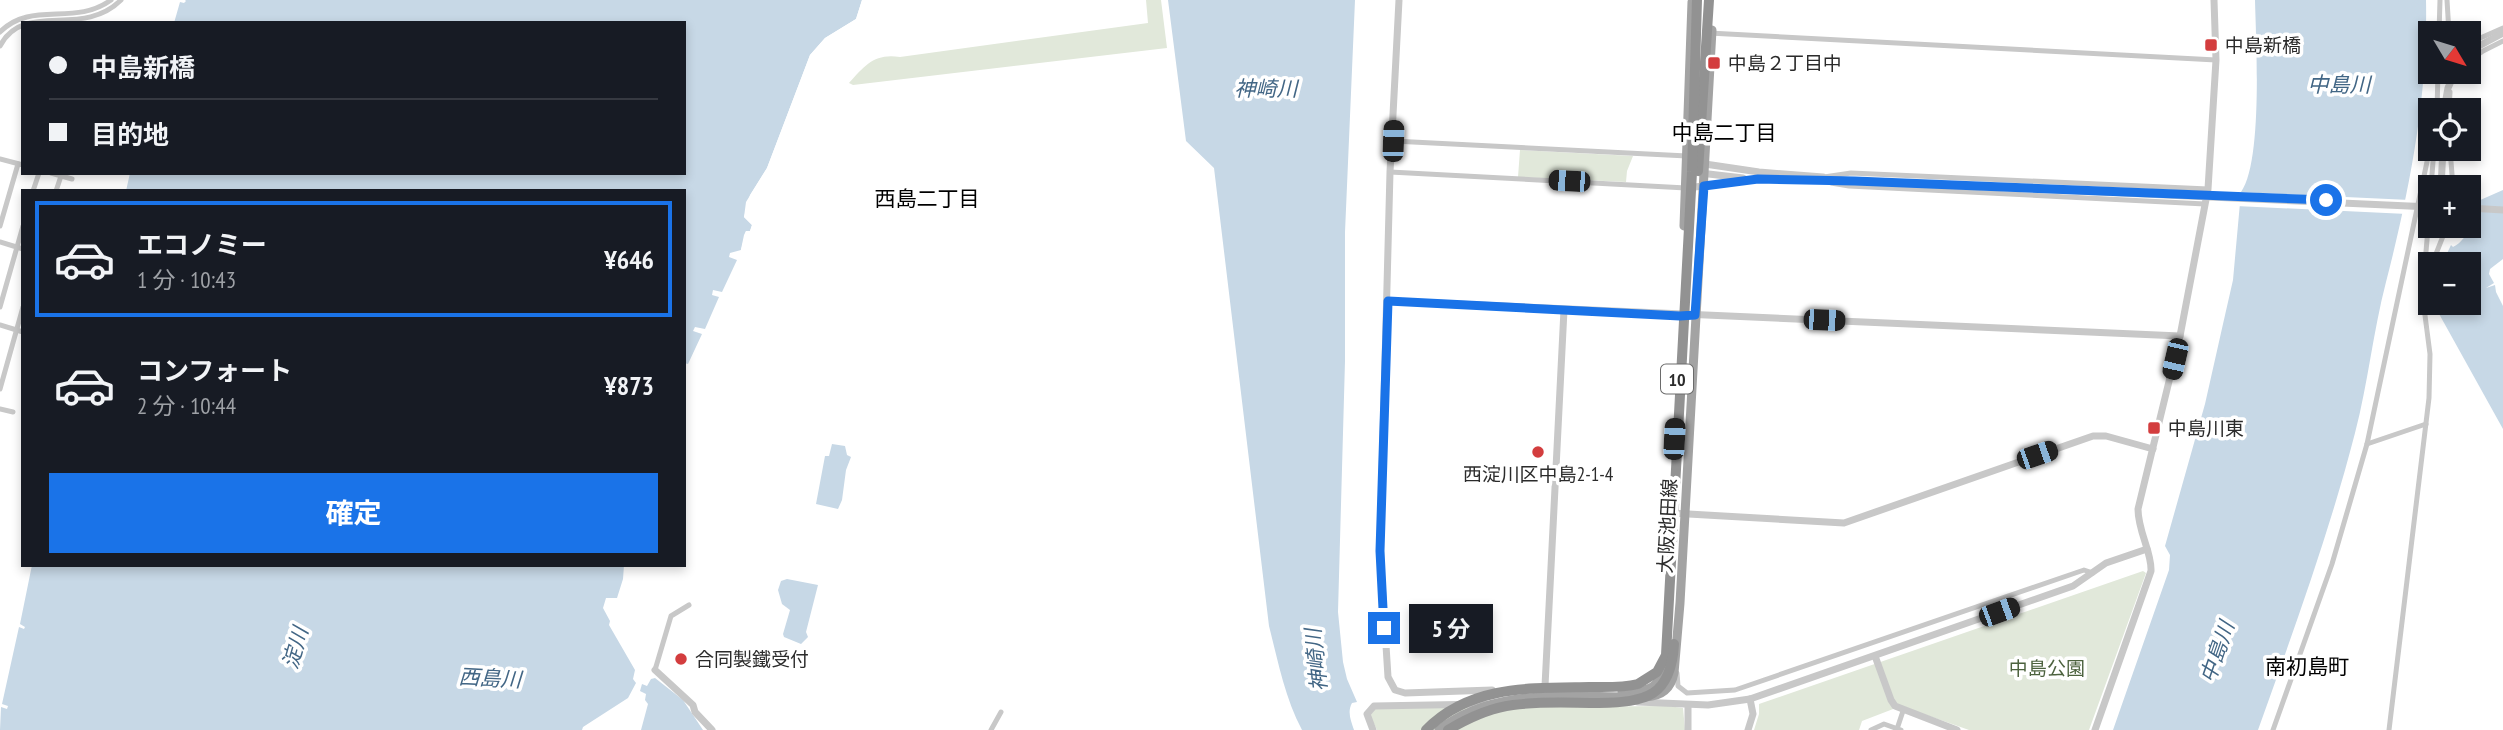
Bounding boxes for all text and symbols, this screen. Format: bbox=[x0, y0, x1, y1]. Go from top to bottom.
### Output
north arrow bbox=[2418, 21, 2482, 84]
map controls bbox=[2418, 21, 2481, 315]
place label: 中島新橋 bbox=[2225, 33, 2301, 57]
marker: 中島新橋 bbox=[2203, 37, 2219, 53]
text: 中島新橋 bbox=[91, 51, 195, 84]
place label: 中島２丁目中 bbox=[1728, 51, 1842, 75]
marker: 中島２丁目中 bbox=[1706, 55, 1722, 71]
water label: 中島川 bbox=[2308, 71, 2372, 98]
water label: 神崎川 bbox=[1235, 75, 1299, 102]
button: locate bbox=[2418, 98, 2481, 161]
text: 目的地 bbox=[91, 118, 169, 151]
district label: 中島二丁目 bbox=[1672, 119, 1777, 146]
car bbox=[1382, 120, 1405, 162]
car bbox=[1548, 169, 1591, 193]
button: + bbox=[2418, 175, 2481, 238]
route start bbox=[2310, 184, 2342, 216]
district label: 西島二丁目 bbox=[875, 185, 980, 212]
icon: car bbox=[53, 228, 116, 291]
text: エコノミー bbox=[137, 228, 267, 261]
text: ¥646 bbox=[604, 243, 654, 276]
button: − bbox=[2418, 252, 2481, 315]
text: 1 分 · 10:43 bbox=[137, 265, 236, 294]
car bbox=[1803, 309, 1846, 331]
car bbox=[2161, 336, 2190, 382]
icon: car bbox=[53, 354, 116, 417]
text: コンフォート bbox=[137, 354, 292, 387]
road number: 10 bbox=[1661, 365, 1693, 394]
text: ¥873 bbox=[604, 369, 654, 402]
text: 2 分 · 10:44 bbox=[137, 391, 236, 420]
place label: 中島川東 bbox=[2168, 416, 2244, 440]
car bbox=[1663, 417, 1686, 461]
marker: 中島川東 bbox=[2146, 420, 2162, 436]
car bbox=[2014, 438, 2061, 472]
marker: 西淀川区中島2-1-4 bbox=[1530, 444, 1546, 460]
place label: 西淀川区中島2-1-4 bbox=[1463, 462, 1614, 486]
button: 確定 bbox=[49, 473, 658, 553]
street label: 大阪池田線 bbox=[1653, 478, 1681, 574]
car bbox=[1976, 595, 2023, 629]
callout: 5 分 bbox=[1408, 604, 1492, 652]
route end bbox=[1368, 612, 1400, 644]
text: 5 分 bbox=[1432, 614, 1470, 643]
water label: 中島川 bbox=[2194, 616, 2241, 686]
water label: 淀川 bbox=[276, 622, 314, 672]
water label: 神崎川 bbox=[1299, 625, 1333, 693]
place label: 合同製鐵受付 bbox=[695, 647, 809, 671]
marker: 合同製鐵受付 bbox=[673, 651, 689, 667]
district label: 南初島町 bbox=[2265, 653, 2349, 680]
park label: 中島公園 bbox=[2009, 656, 2085, 680]
water label: 西島川 bbox=[458, 663, 524, 693]

